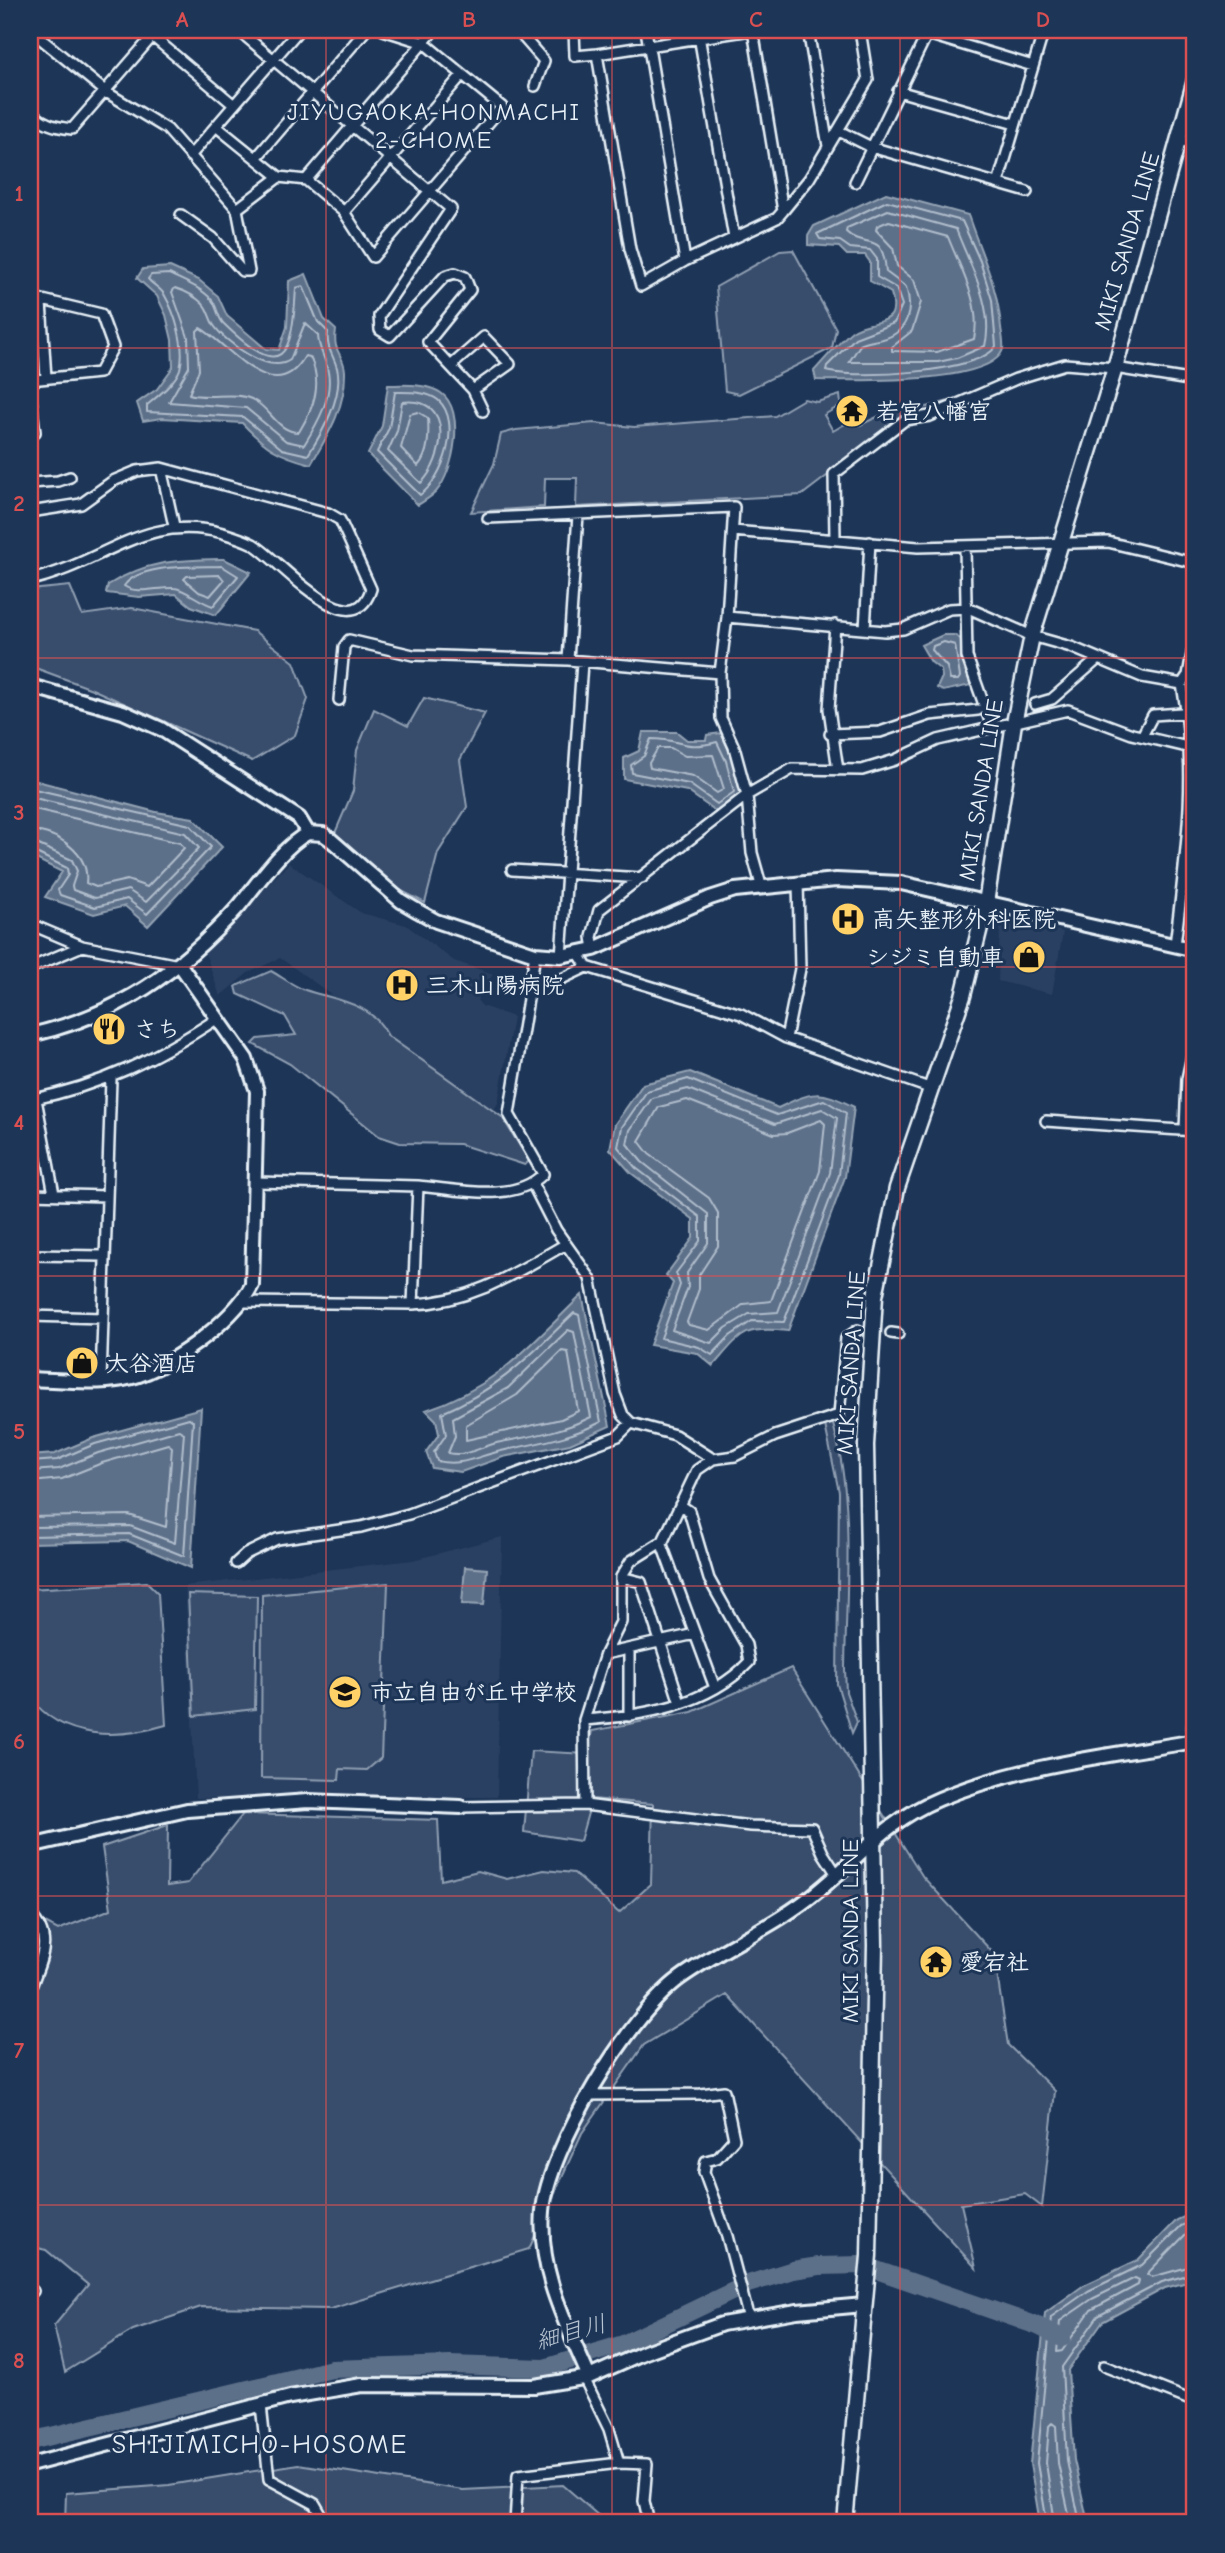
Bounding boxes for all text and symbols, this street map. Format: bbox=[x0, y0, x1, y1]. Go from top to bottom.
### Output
text: A bbox=[176, 6, 189, 33]
text: B bbox=[462, 6, 476, 33]
text: C bbox=[749, 6, 763, 33]
text: D bbox=[1036, 6, 1050, 33]
district label: JIYUGAOKA-HONMACHI 2-CHOME bbox=[287, 98, 581, 154]
street label: MIKI SANDA LINE bbox=[1089, 149, 1165, 333]
text: 1 bbox=[14, 180, 24, 207]
temple icon: 若宮八幡宮 bbox=[833, 392, 871, 430]
place label: 若宮八幡宮 bbox=[876, 398, 991, 425]
text: 2 bbox=[13, 490, 25, 517]
street label: MIKI SANDA LINE bbox=[953, 697, 1009, 883]
text: 3 bbox=[13, 799, 25, 826]
hospital icon: 高矢整形外科医院 bbox=[829, 900, 867, 938]
place label: 高矢整形外科医院 bbox=[872, 906, 1056, 933]
shop icon: シジミ自動車 bbox=[1010, 938, 1048, 976]
place label: シジミ自動車 bbox=[866, 944, 1004, 971]
hospital icon: 三木山陽病院 bbox=[383, 966, 421, 1004]
place label: 三木山陽病院 bbox=[426, 972, 564, 999]
restaurant icon: さち bbox=[90, 1010, 128, 1048]
place label: さち bbox=[134, 1016, 180, 1043]
text: 4 bbox=[14, 1109, 25, 1136]
street label: MIKI SANDA LINE bbox=[831, 1270, 871, 1456]
shop icon: 大谷酒店 bbox=[63, 1344, 101, 1382]
place label: 大谷酒店 bbox=[106, 1350, 198, 1377]
text: 5 bbox=[13, 1418, 25, 1445]
school or university icon: 市立自由が丘中学校 bbox=[326, 1673, 364, 1711]
place label: 市立自由が丘中学校 bbox=[370, 1679, 577, 1706]
text: 6 bbox=[13, 1728, 25, 1755]
street label: MIKI SANDA LINE bbox=[837, 1839, 864, 2023]
temple icon: 愛宕社 bbox=[917, 1943, 955, 1981]
place label: 愛宕社 bbox=[960, 1949, 1029, 1976]
text: 7 bbox=[14, 2037, 25, 2064]
water label: 細目川 bbox=[533, 2309, 609, 2355]
text: 8 bbox=[13, 2347, 25, 2374]
district label: SHIJIMICHO-HOSOME bbox=[112, 2430, 408, 2460]

